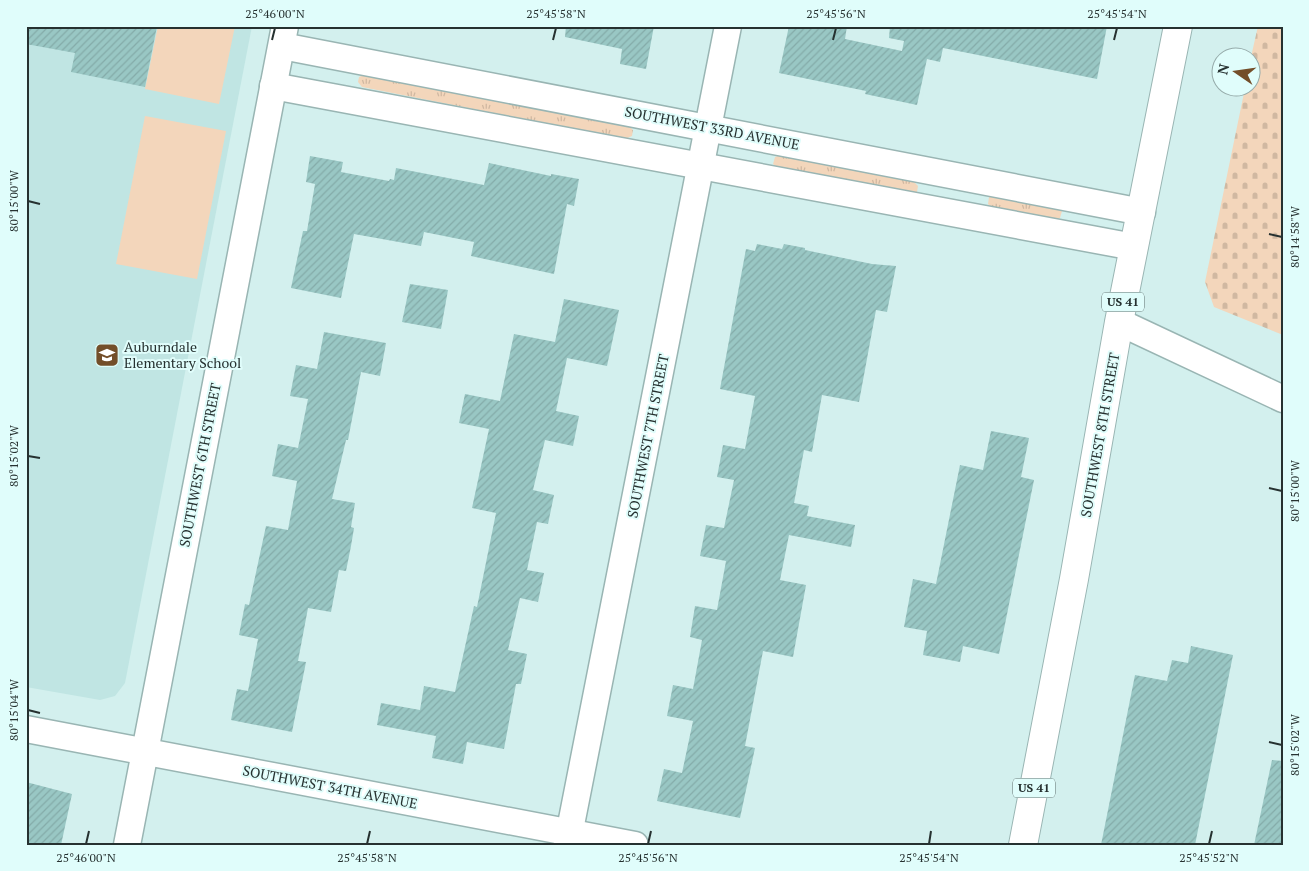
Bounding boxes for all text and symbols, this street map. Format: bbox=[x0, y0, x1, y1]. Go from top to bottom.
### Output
text: 25°46'00"N bbox=[245, 6, 305, 21]
text: 25°45'58"N bbox=[526, 6, 586, 21]
text: 25°45'56"N bbox=[806, 6, 866, 21]
text: 25°45'54"N bbox=[1087, 6, 1147, 21]
north arrow bbox=[1212, 48, 1262, 98]
text: N bbox=[1212, 61, 1233, 76]
street label: SOUTHWEST 33RD AVENUE bbox=[623, 101, 801, 154]
text: 80°15'00"W bbox=[6, 169, 21, 232]
text: 80°14'58"W bbox=[1287, 205, 1302, 268]
road number: US 41 bbox=[1102, 292, 1144, 312]
place label: Auburndale Elementary School bbox=[124, 337, 241, 372]
school or university icon: Auburndale Elementary School bbox=[94, 342, 120, 368]
street label: SOUTHWEST 8TH STREET bbox=[1076, 351, 1123, 519]
street label: SOUTHWEST 7TH STREET bbox=[622, 352, 673, 520]
street label: SOUTHWEST 6TH STREET bbox=[174, 381, 225, 549]
text: 80°15'02"W bbox=[6, 424, 21, 487]
text: 80°15'00"W bbox=[1287, 459, 1302, 522]
text: 80°15'04"W bbox=[6, 678, 21, 741]
text: 80°15'02"W bbox=[1287, 713, 1302, 776]
street label: SOUTHWEST 34TH AVENUE bbox=[241, 760, 419, 813]
road number: US 41 bbox=[1013, 778, 1055, 798]
text: 25°46'00"N bbox=[56, 850, 116, 865]
text: 25°45'58"N bbox=[337, 850, 397, 865]
text: 25°45'56"N bbox=[618, 850, 678, 865]
text: 25°45'54"N bbox=[899, 850, 959, 865]
text: 25°45'52"N bbox=[1179, 850, 1239, 865]

